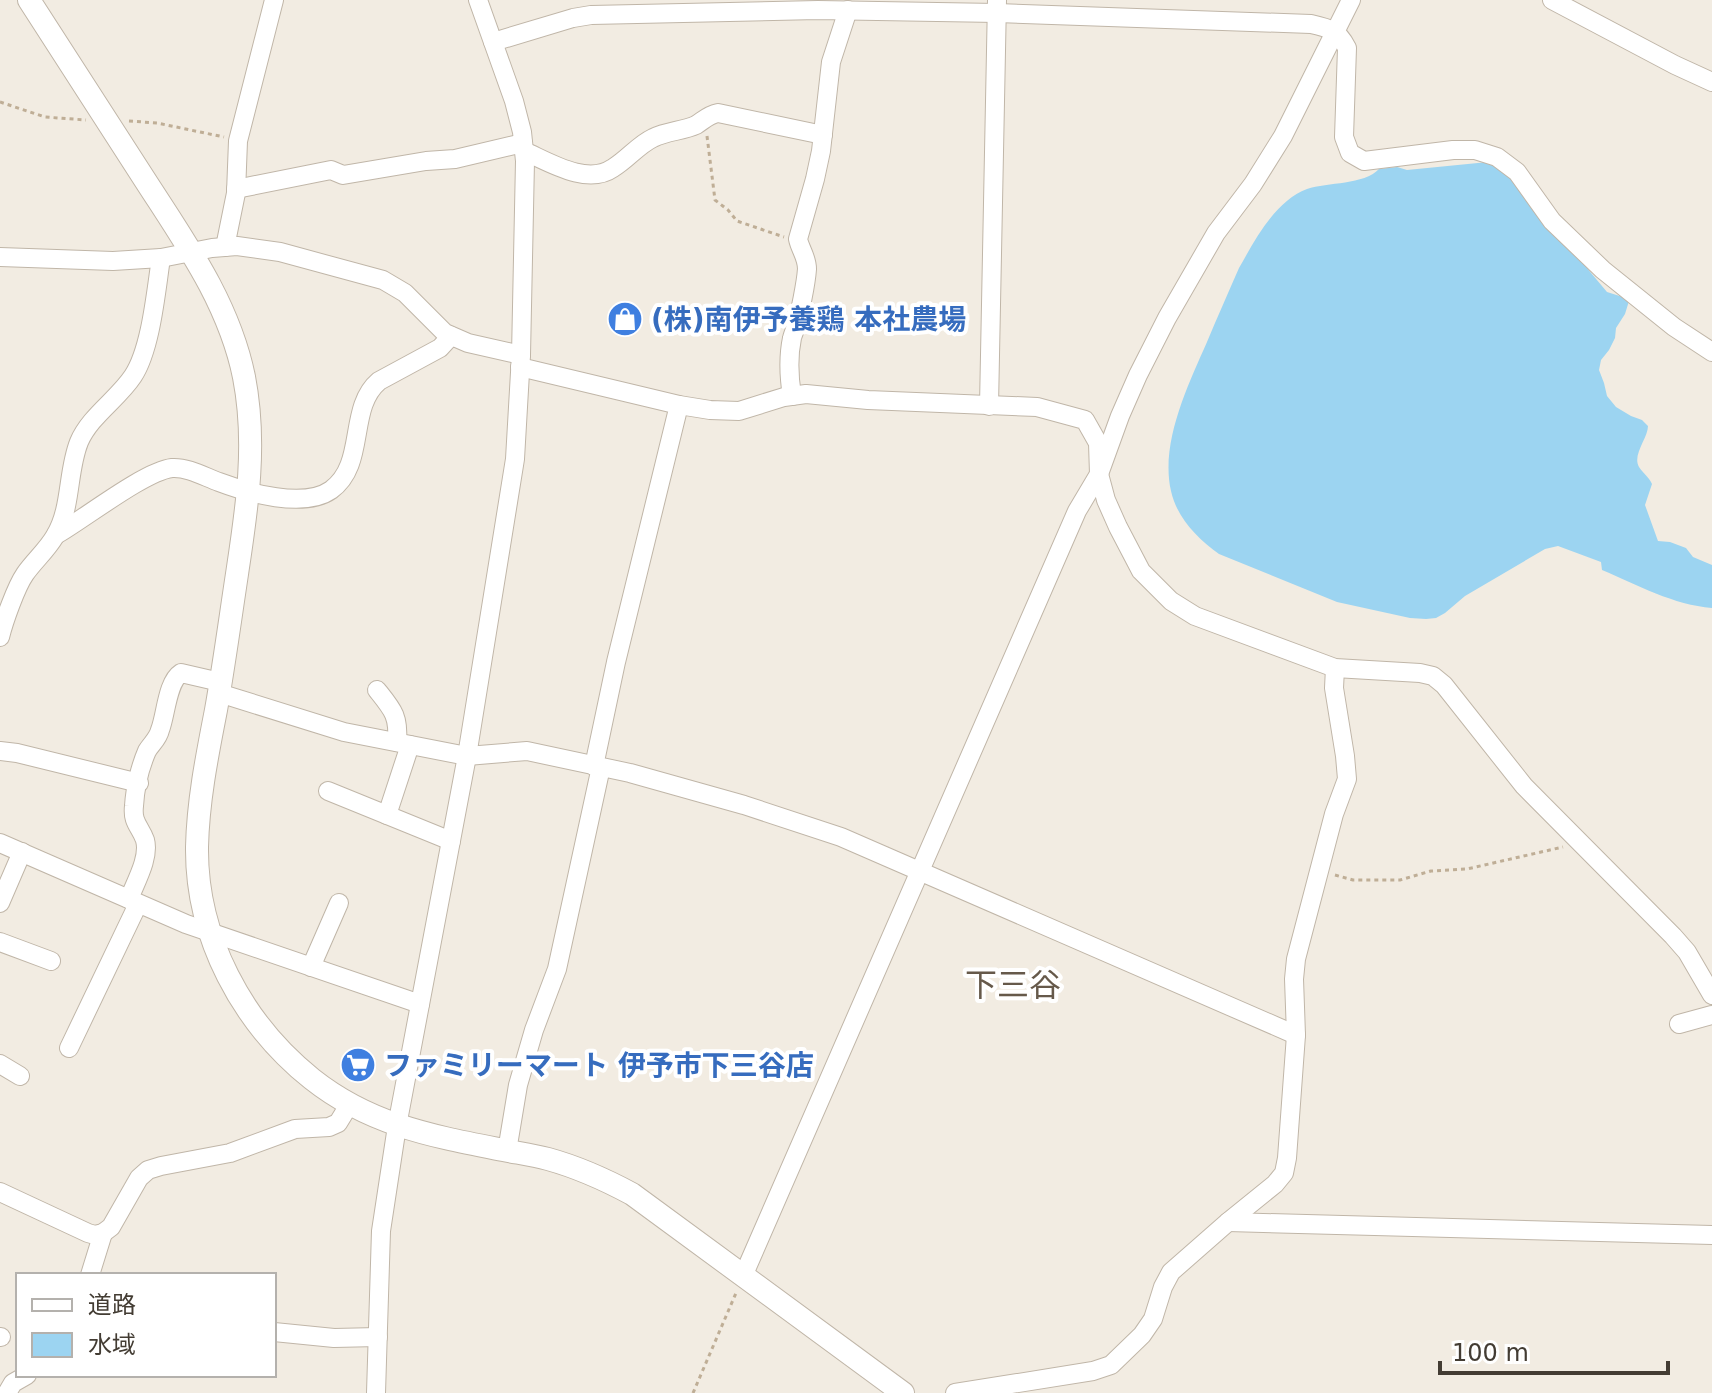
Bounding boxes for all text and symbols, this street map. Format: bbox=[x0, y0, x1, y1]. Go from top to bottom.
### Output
shop icon: (株)南伊予養鶏 本社農場 bbox=[606, 300, 644, 338]
place label: (株)南伊予養鶏 本社農場 bbox=[651, 303, 966, 336]
district label: 下三谷 bbox=[965, 966, 1061, 1004]
supermarket icon: ファミリーマート 伊予市下三谷店 bbox=[339, 1046, 377, 1084]
place label: ファミリーマート 伊予市下三谷店 bbox=[384, 1049, 814, 1082]
legend bbox=[16, 1273, 276, 1377]
text: 道路 bbox=[88, 1291, 136, 1319]
scale bar bbox=[1440, 1325, 1668, 1375]
text: 水域 bbox=[88, 1331, 136, 1359]
text: 100 m bbox=[1452, 1339, 1529, 1367]

